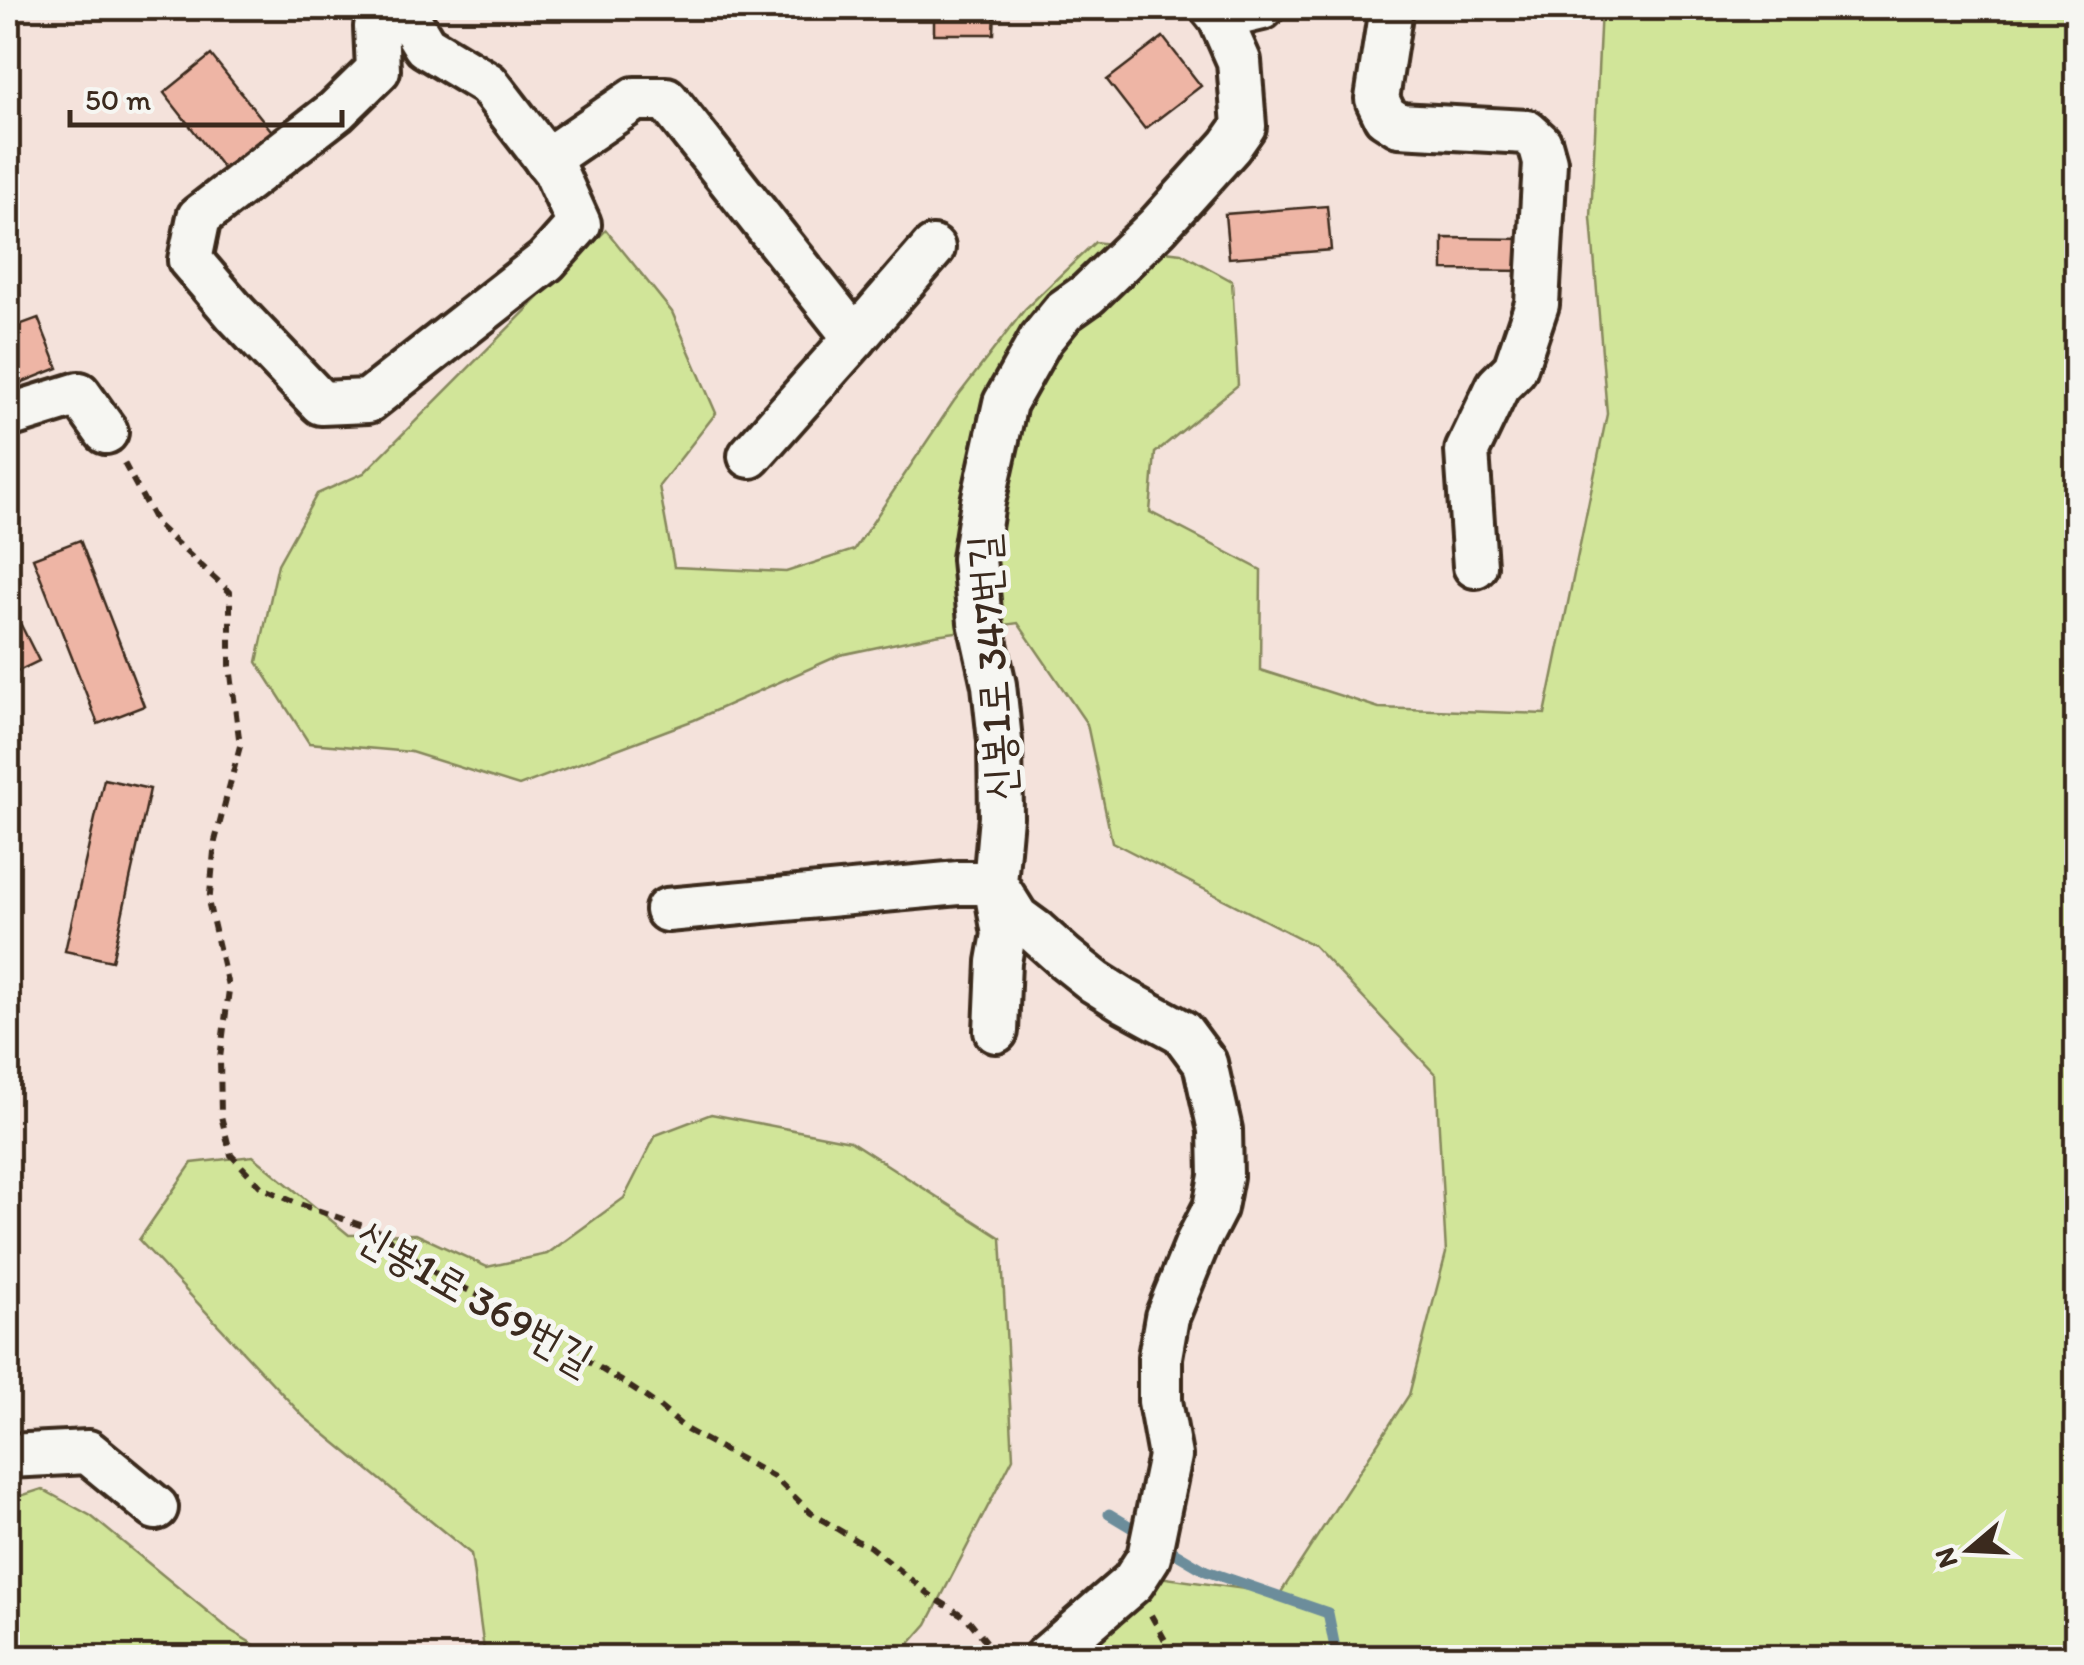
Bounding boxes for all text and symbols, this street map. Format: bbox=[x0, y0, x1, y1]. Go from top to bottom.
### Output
scale bar bbox=[70, 65, 342, 127]
text: 50 m bbox=[85, 81, 151, 118]
street label: 신봉1로 347번길 bbox=[957, 533, 1026, 803]
street label: 신봉1로 369번길 bbox=[347, 1208, 602, 1385]
north arrow bbox=[1919, 1500, 2019, 1600]
text: N bbox=[1926, 1544, 1965, 1573]

